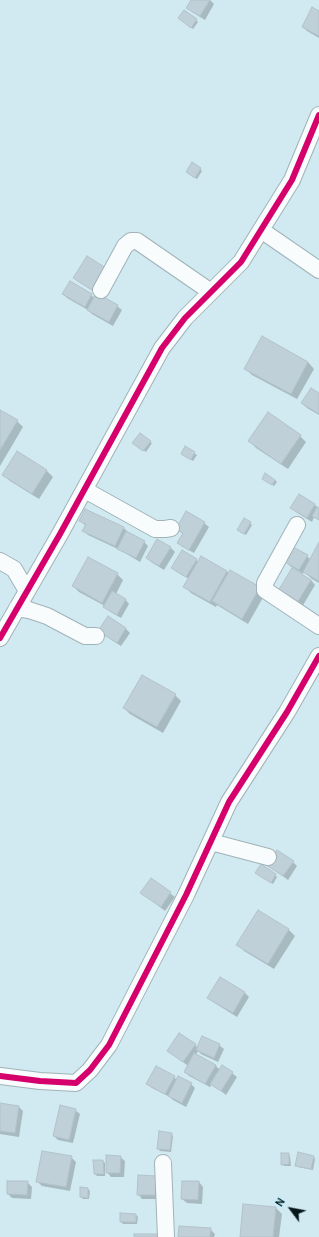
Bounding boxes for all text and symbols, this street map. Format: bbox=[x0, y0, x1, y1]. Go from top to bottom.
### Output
north arrow bbox=[271, 1189, 311, 1229]
text: N bbox=[273, 1196, 288, 1209]

